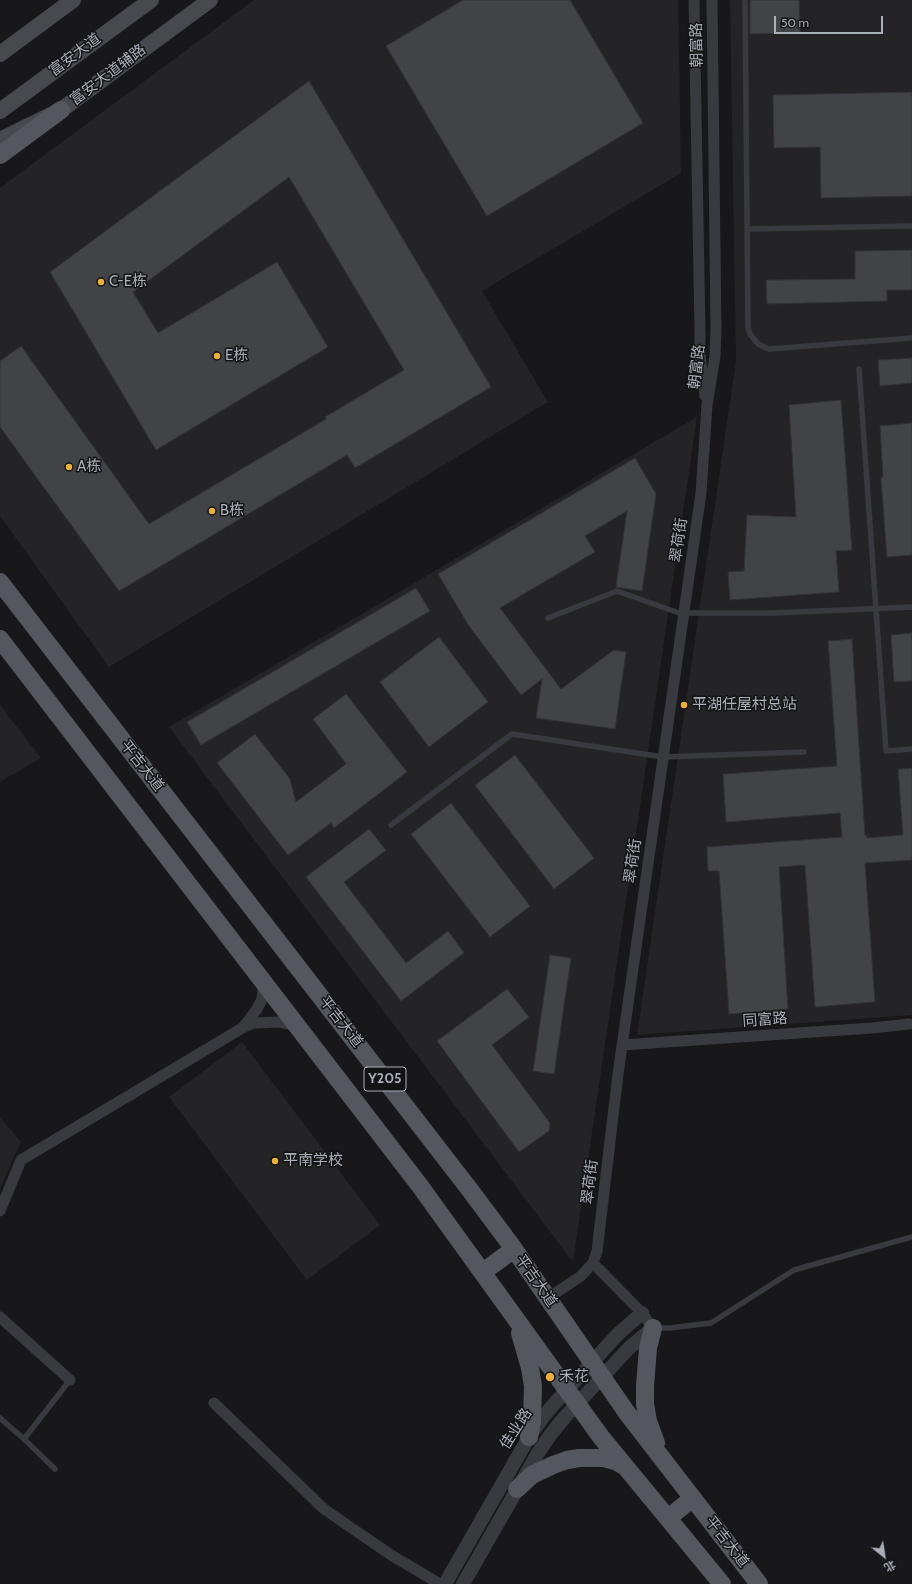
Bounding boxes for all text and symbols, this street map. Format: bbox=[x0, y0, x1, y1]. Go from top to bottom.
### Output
scale bar bbox=[776, 8, 885, 34]
text: 50 m bbox=[781, 15, 809, 30]
street label: 朝富路 bbox=[688, 22, 706, 68]
street label: 富安大道 bbox=[46, 30, 104, 80]
street label: 富安大道辅路 bbox=[67, 41, 149, 109]
place label: C-E栋 bbox=[109, 273, 147, 291]
marker: C-E栋 bbox=[96, 277, 106, 287]
street label: 朝富路 bbox=[685, 344, 709, 390]
place label: E栋 bbox=[225, 347, 248, 365]
marker: E栋 bbox=[212, 351, 222, 361]
place label: A栋 bbox=[77, 458, 101, 476]
marker: A栋 bbox=[64, 462, 74, 472]
place label: B栋 bbox=[220, 502, 244, 520]
marker: B栋 bbox=[207, 506, 217, 516]
street label: 翠荷街 bbox=[667, 516, 691, 564]
place label: 平湖任屋村总站 bbox=[692, 696, 797, 714]
marker: 平湖任屋村总站 bbox=[679, 700, 689, 710]
street label: 平吉大道 bbox=[116, 737, 168, 795]
street label: 翠荷街 bbox=[621, 837, 645, 885]
street label: 平吉大道 bbox=[315, 993, 367, 1051]
street label: 同富路 bbox=[742, 1009, 788, 1031]
road number: Y205 bbox=[364, 1067, 406, 1091]
place label: 平南学校 bbox=[283, 1152, 343, 1170]
marker: 平南学校 bbox=[270, 1156, 280, 1166]
street label: 翠荷街 bbox=[578, 1159, 602, 1205]
street label: 平吉大道 bbox=[511, 1251, 561, 1311]
place label: 禾花 bbox=[559, 1368, 589, 1386]
marker: 禾花 bbox=[544, 1371, 556, 1383]
street label: 佳业路 bbox=[496, 1405, 536, 1453]
street label: 平吉大道 bbox=[701, 1513, 753, 1571]
north arrow bbox=[864, 1536, 904, 1576]
text: 北 bbox=[882, 1558, 898, 1575]

